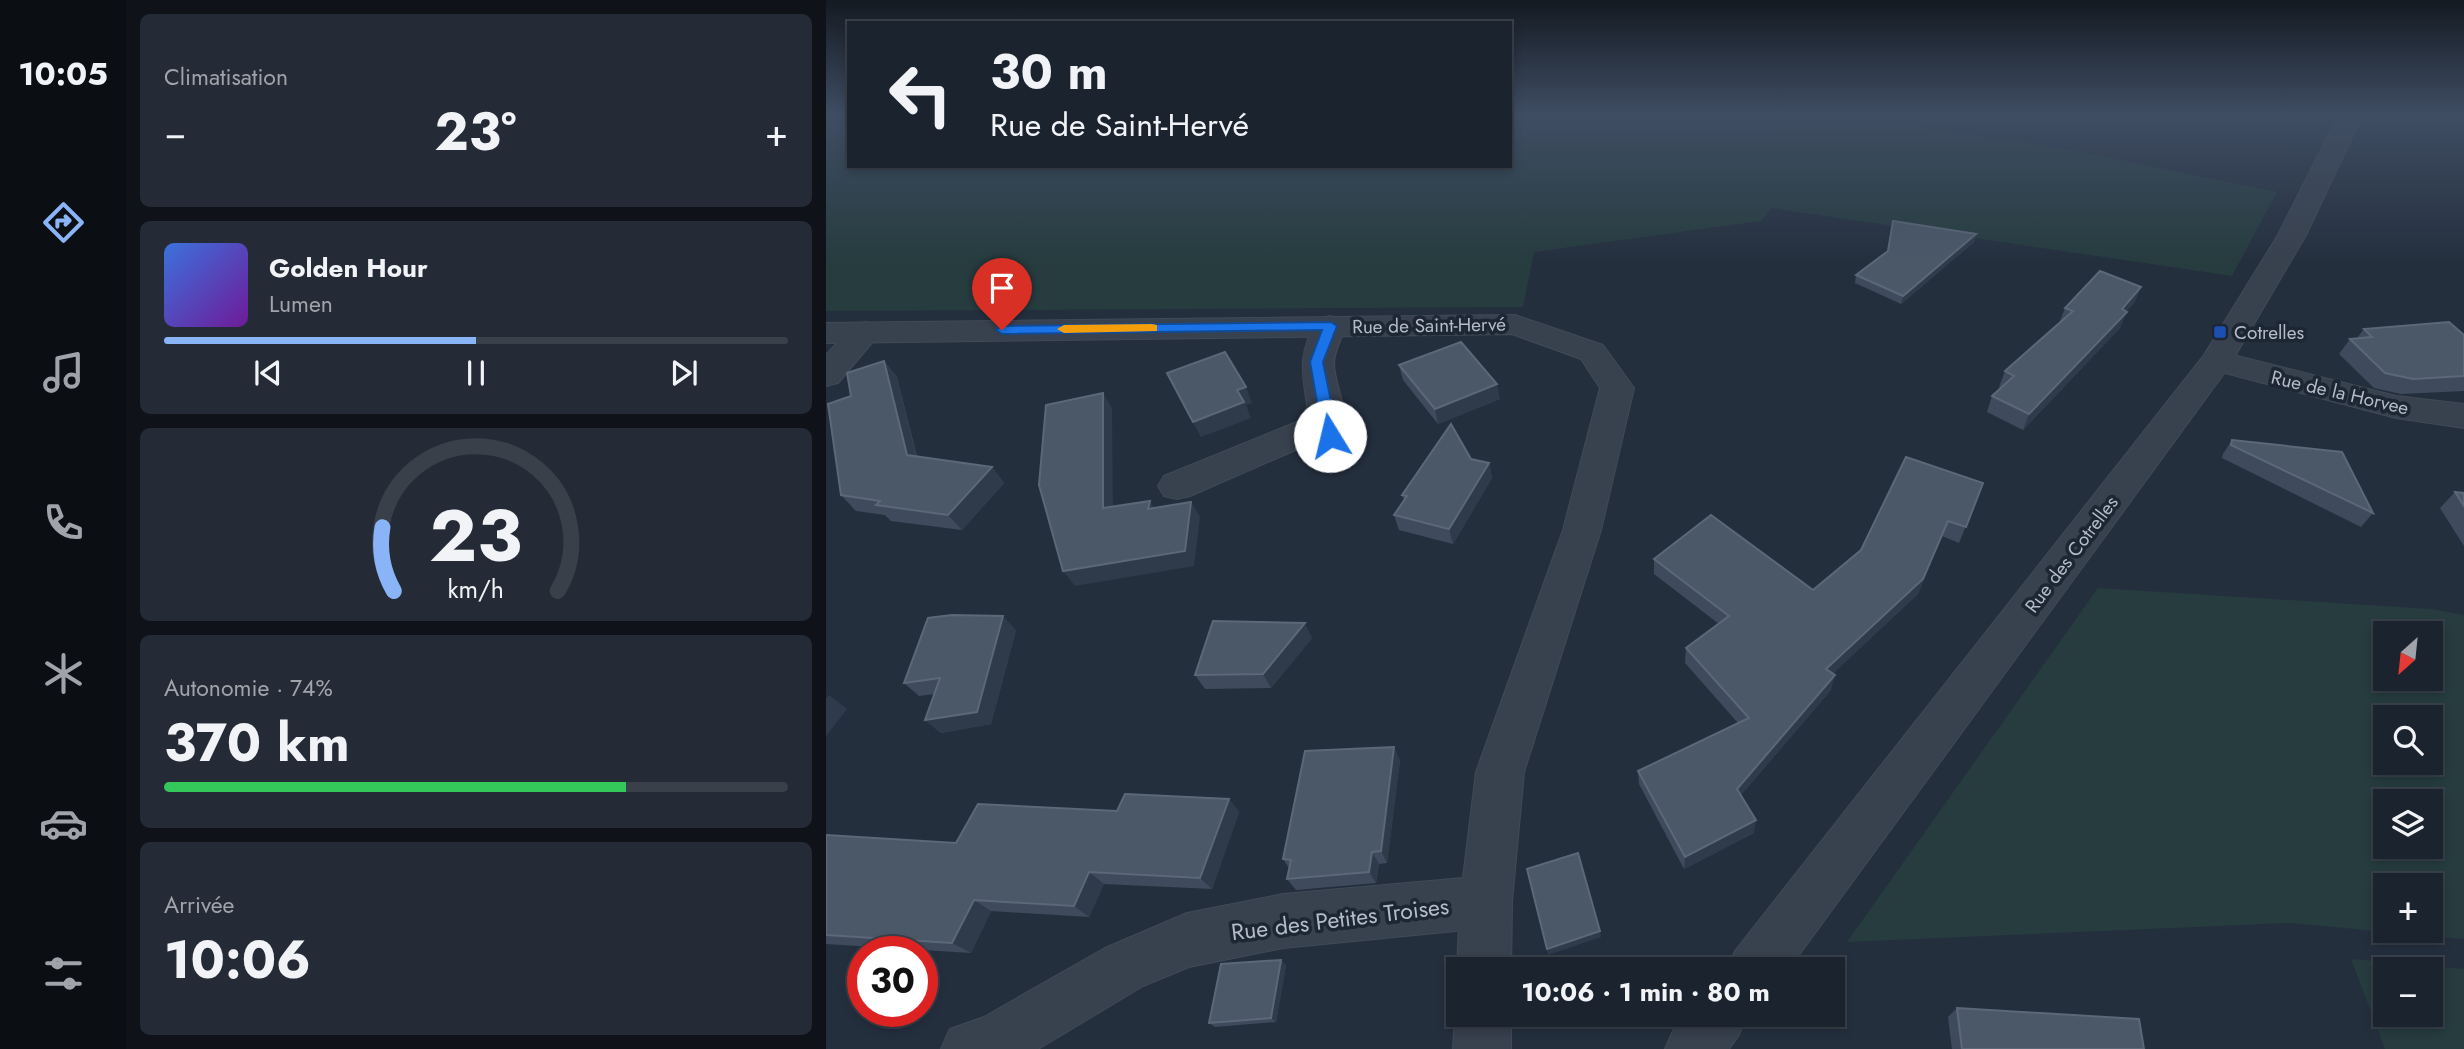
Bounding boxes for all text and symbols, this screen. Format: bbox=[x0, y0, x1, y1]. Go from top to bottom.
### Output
text: 30 m bbox=[990, 37, 1108, 107]
icon: left bbox=[875, 49, 966, 140]
text: 10:05 bbox=[18, 51, 108, 97]
text: Climatisation bbox=[164, 60, 288, 94]
text: 23° bbox=[435, 94, 516, 170]
text: Rue de Saint-Hervé bbox=[990, 102, 1249, 148]
text: − bbox=[164, 105, 186, 160]
text: + bbox=[765, 105, 788, 160]
icon: directions bbox=[39, 198, 88, 247]
text: Golden Hour bbox=[269, 249, 428, 287]
pin bbox=[972, 258, 1032, 330]
icon: arrive bbox=[983, 269, 1021, 307]
text: Lumen bbox=[269, 287, 333, 321]
street label: Rue de Saint-Hervé bbox=[1352, 311, 1506, 340]
place label: Cotrelles bbox=[2234, 319, 2304, 346]
marker: Cotrelles bbox=[2212, 324, 2228, 340]
icon: music bbox=[39, 348, 88, 397]
icon: previous bbox=[249, 354, 287, 392]
icon: pause bbox=[457, 354, 495, 392]
icon: next bbox=[665, 354, 703, 392]
street label: Rue de la Horvee bbox=[2268, 364, 2411, 421]
position arrow bbox=[1293, 399, 1367, 473]
text: 23 bbox=[430, 483, 522, 588]
street label: Rue des Cotrelles bbox=[2018, 490, 2125, 618]
icon: phone bbox=[39, 498, 88, 547]
text: km/h bbox=[448, 570, 504, 606]
north arrow bbox=[2373, 621, 2443, 691]
map controls bbox=[2373, 621, 2443, 1027]
icon: climate bbox=[39, 649, 88, 698]
text: Autonomie · 74% bbox=[164, 671, 333, 705]
text: 370 km bbox=[164, 705, 350, 781]
button: search bbox=[2373, 705, 2443, 775]
button: layers bbox=[2373, 789, 2443, 859]
icon: car bbox=[39, 799, 88, 848]
button: + bbox=[2373, 873, 2443, 943]
text: Arrivée bbox=[164, 888, 234, 922]
street label: Rue des Petites Troises bbox=[1229, 889, 1451, 949]
text: 10:06 bbox=[164, 922, 311, 998]
speed limit sign: 30 bbox=[847, 936, 938, 1027]
icon: filters bbox=[39, 949, 88, 998]
button: − bbox=[2373, 957, 2443, 1027]
text: 10:06 · 1 min · 80 m bbox=[1521, 973, 1770, 1011]

